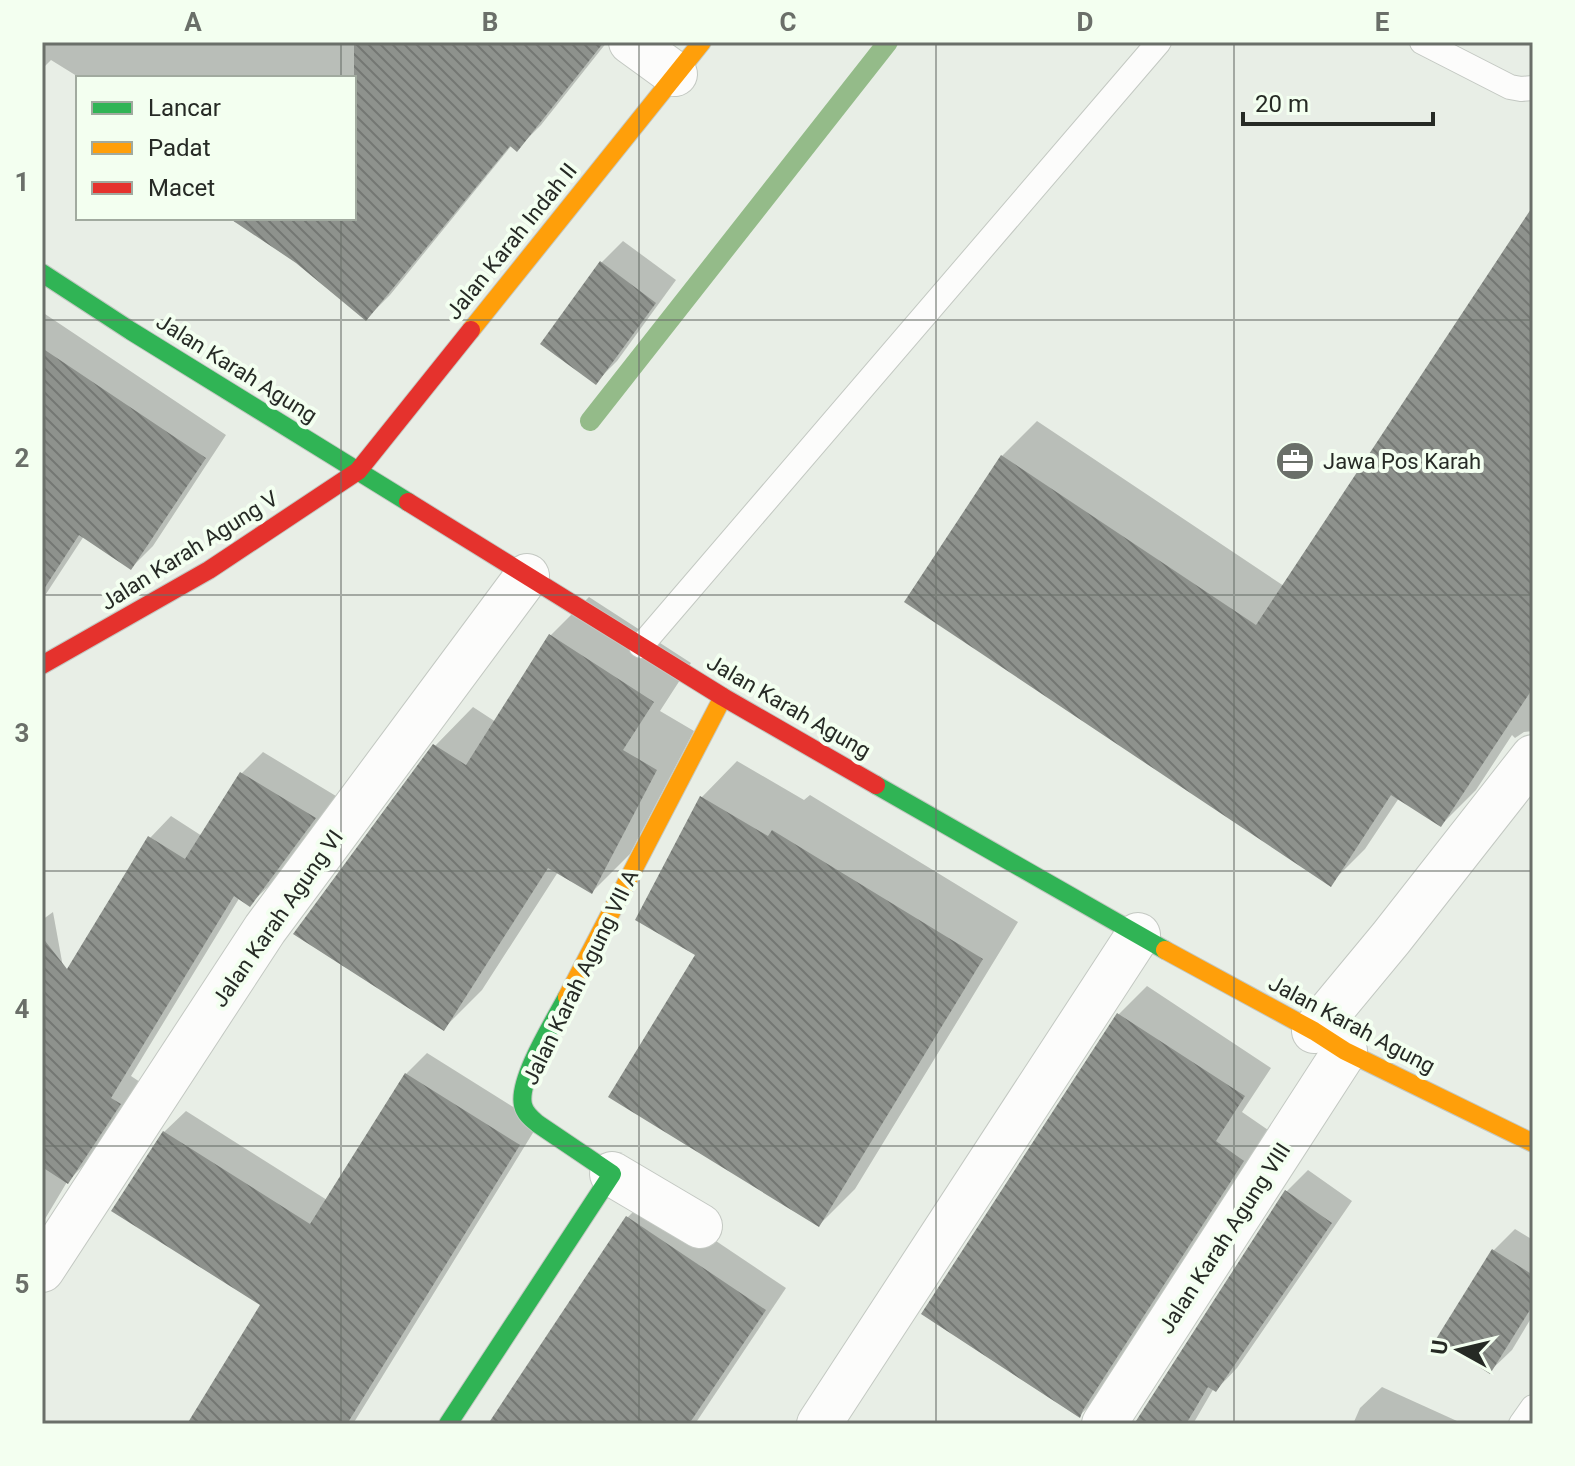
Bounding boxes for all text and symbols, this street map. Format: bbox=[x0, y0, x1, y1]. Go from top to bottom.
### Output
text: A bbox=[184, 7, 202, 37]
text: B bbox=[482, 7, 498, 37]
text: C bbox=[779, 7, 797, 37]
text: D bbox=[1077, 7, 1093, 37]
text: E bbox=[1375, 7, 1390, 37]
legend bbox=[76, 76, 356, 220]
scale bar bbox=[1243, 76, 1433, 126]
text: 20 m bbox=[1255, 90, 1309, 118]
text: Lancar bbox=[148, 94, 221, 122]
text: Padat bbox=[148, 134, 211, 162]
street label: Jalan Karah Indah II bbox=[441, 158, 582, 324]
text: 1 bbox=[15, 167, 29, 197]
text: Macet bbox=[148, 174, 215, 202]
street label: Jalan Karah Agung bbox=[152, 309, 322, 428]
office icon: Jawa Pos Karah bbox=[1274, 440, 1316, 482]
text: 2 bbox=[15, 443, 29, 473]
place label: Jawa Pos Karah bbox=[1323, 449, 1481, 474]
street label: Jalan Karah Agung V bbox=[96, 486, 282, 615]
street label: Jalan Karah Agung bbox=[703, 649, 875, 763]
text: 3 bbox=[15, 718, 29, 748]
street label: Jalan Karah Agung VI bbox=[207, 825, 348, 1012]
street label: Jalan Karah Agung VII A bbox=[517, 865, 644, 1089]
street label: Jalan Karah Agung bbox=[1264, 970, 1439, 1079]
text: 4 bbox=[15, 994, 30, 1024]
street label: Jalan Karah Agung VIII bbox=[1153, 1138, 1295, 1338]
text: 5 bbox=[15, 1269, 29, 1299]
north arrow bbox=[1419, 1310, 1499, 1390]
text: U bbox=[1426, 1338, 1453, 1356]

